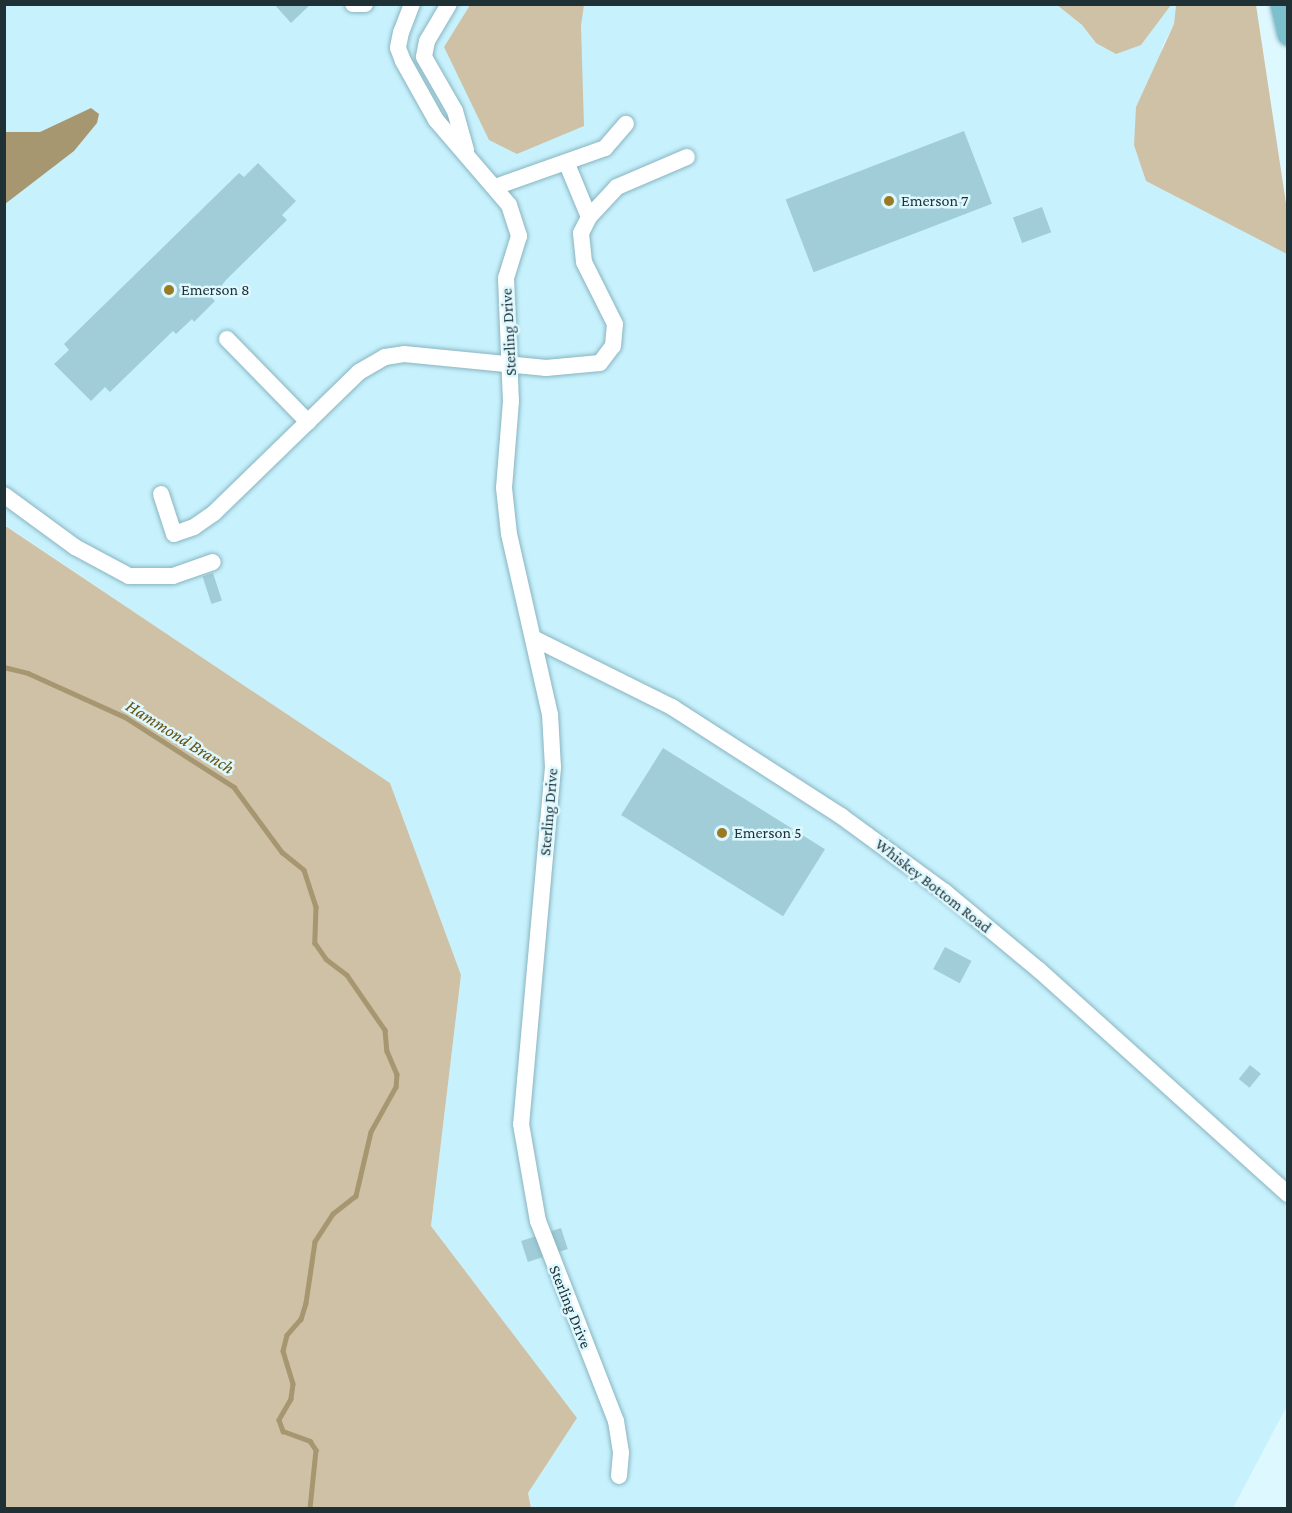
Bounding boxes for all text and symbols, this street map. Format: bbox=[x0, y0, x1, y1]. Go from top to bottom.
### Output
place label: Emerson 7 bbox=[901, 191, 968, 211]
marker: Emerson 7 bbox=[882, 194, 896, 208]
place label: Emerson 8 bbox=[181, 280, 250, 300]
marker: Emerson 8 bbox=[162, 283, 176, 297]
street label: Sterling Drive bbox=[497, 288, 521, 376]
water label: Hammond Branch bbox=[122, 695, 238, 779]
street label: Sterling Drive bbox=[536, 767, 562, 857]
place label: Emerson 5 bbox=[734, 823, 802, 843]
marker: Emerson 5 bbox=[715, 826, 729, 840]
street label: Whiskey Bottom Road bbox=[871, 835, 995, 937]
street label: Sterling Drive bbox=[545, 1263, 595, 1351]

